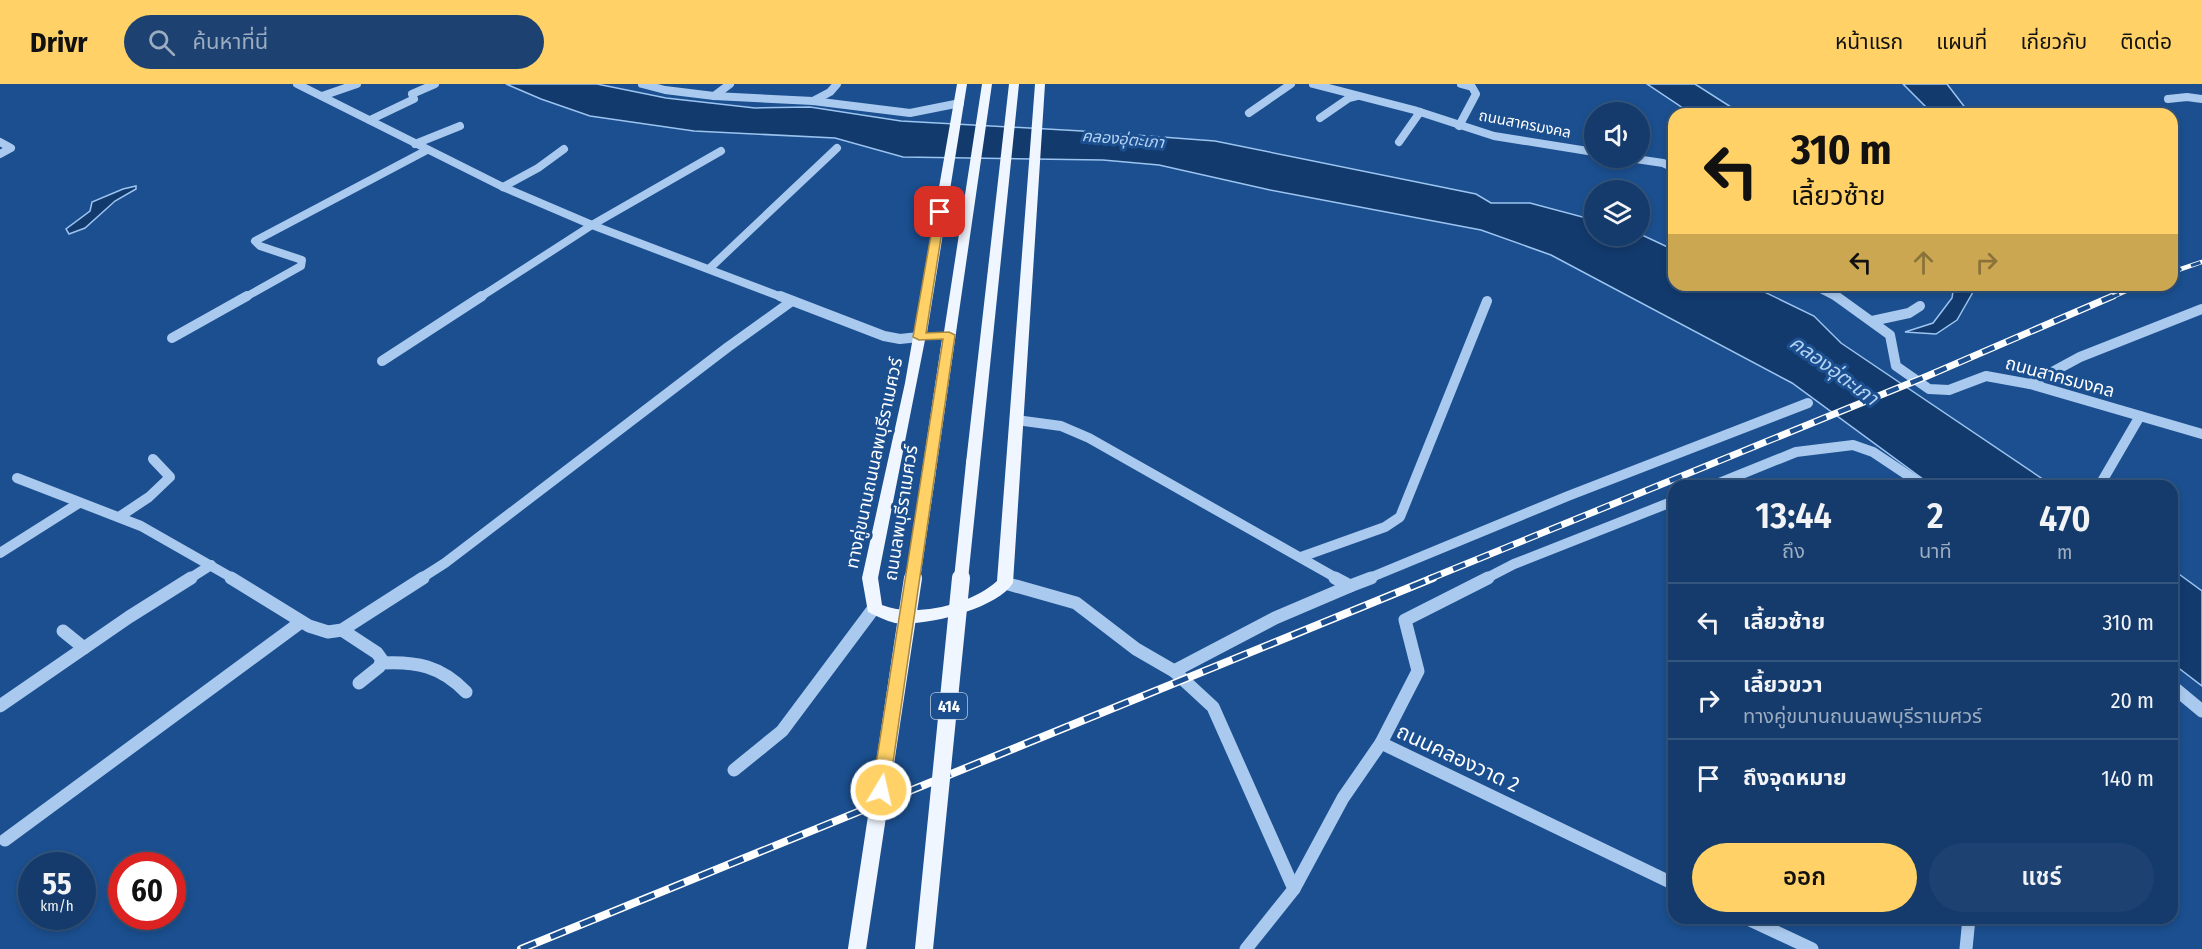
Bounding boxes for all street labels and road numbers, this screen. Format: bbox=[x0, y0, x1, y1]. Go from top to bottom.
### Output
street label: ถนนสาครมงคล bbox=[1477, 106, 1573, 142]
street label: ถนนสาครมงคล bbox=[2003, 352, 2117, 402]
street label: ทางคู่ขนานถนนลพบุรีราเมศวร์ bbox=[841, 356, 907, 570]
street label: ถนนลพบุรีราเมศวร์ bbox=[880, 444, 922, 582]
road number: 414 bbox=[931, 693, 967, 719]
street label: ถนนคลองวาด 2 bbox=[1392, 718, 1524, 798]

